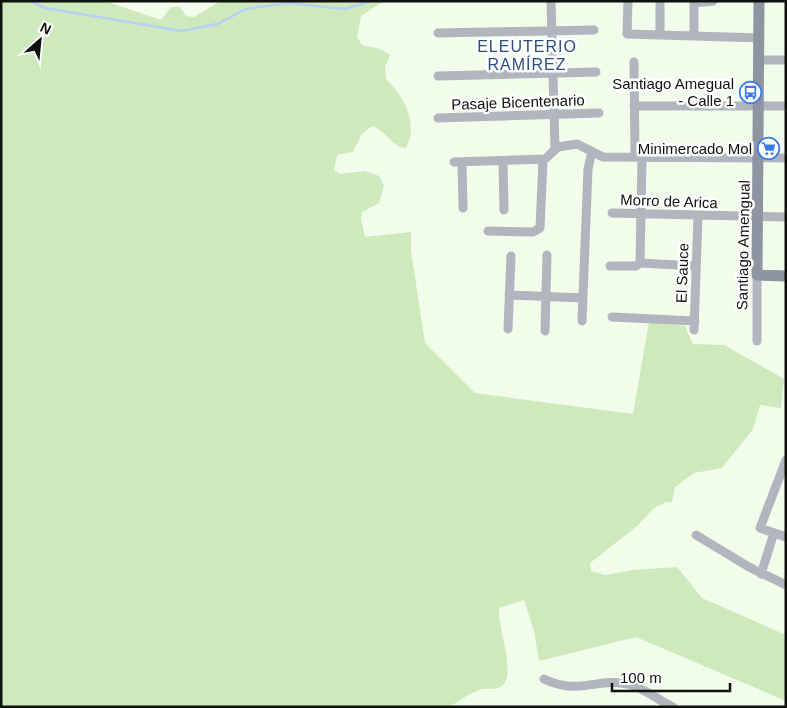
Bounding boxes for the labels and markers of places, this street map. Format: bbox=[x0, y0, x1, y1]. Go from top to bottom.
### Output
place label: Santiago Amegual - Calle 1 bbox=[612, 75, 734, 109]
bus stop icon: Santiago Amegual - Calle 1 bbox=[738, 80, 762, 104]
supermarket icon: Minimercado Mol bbox=[756, 136, 780, 160]
place label: Minimercado Mol bbox=[638, 140, 752, 157]

